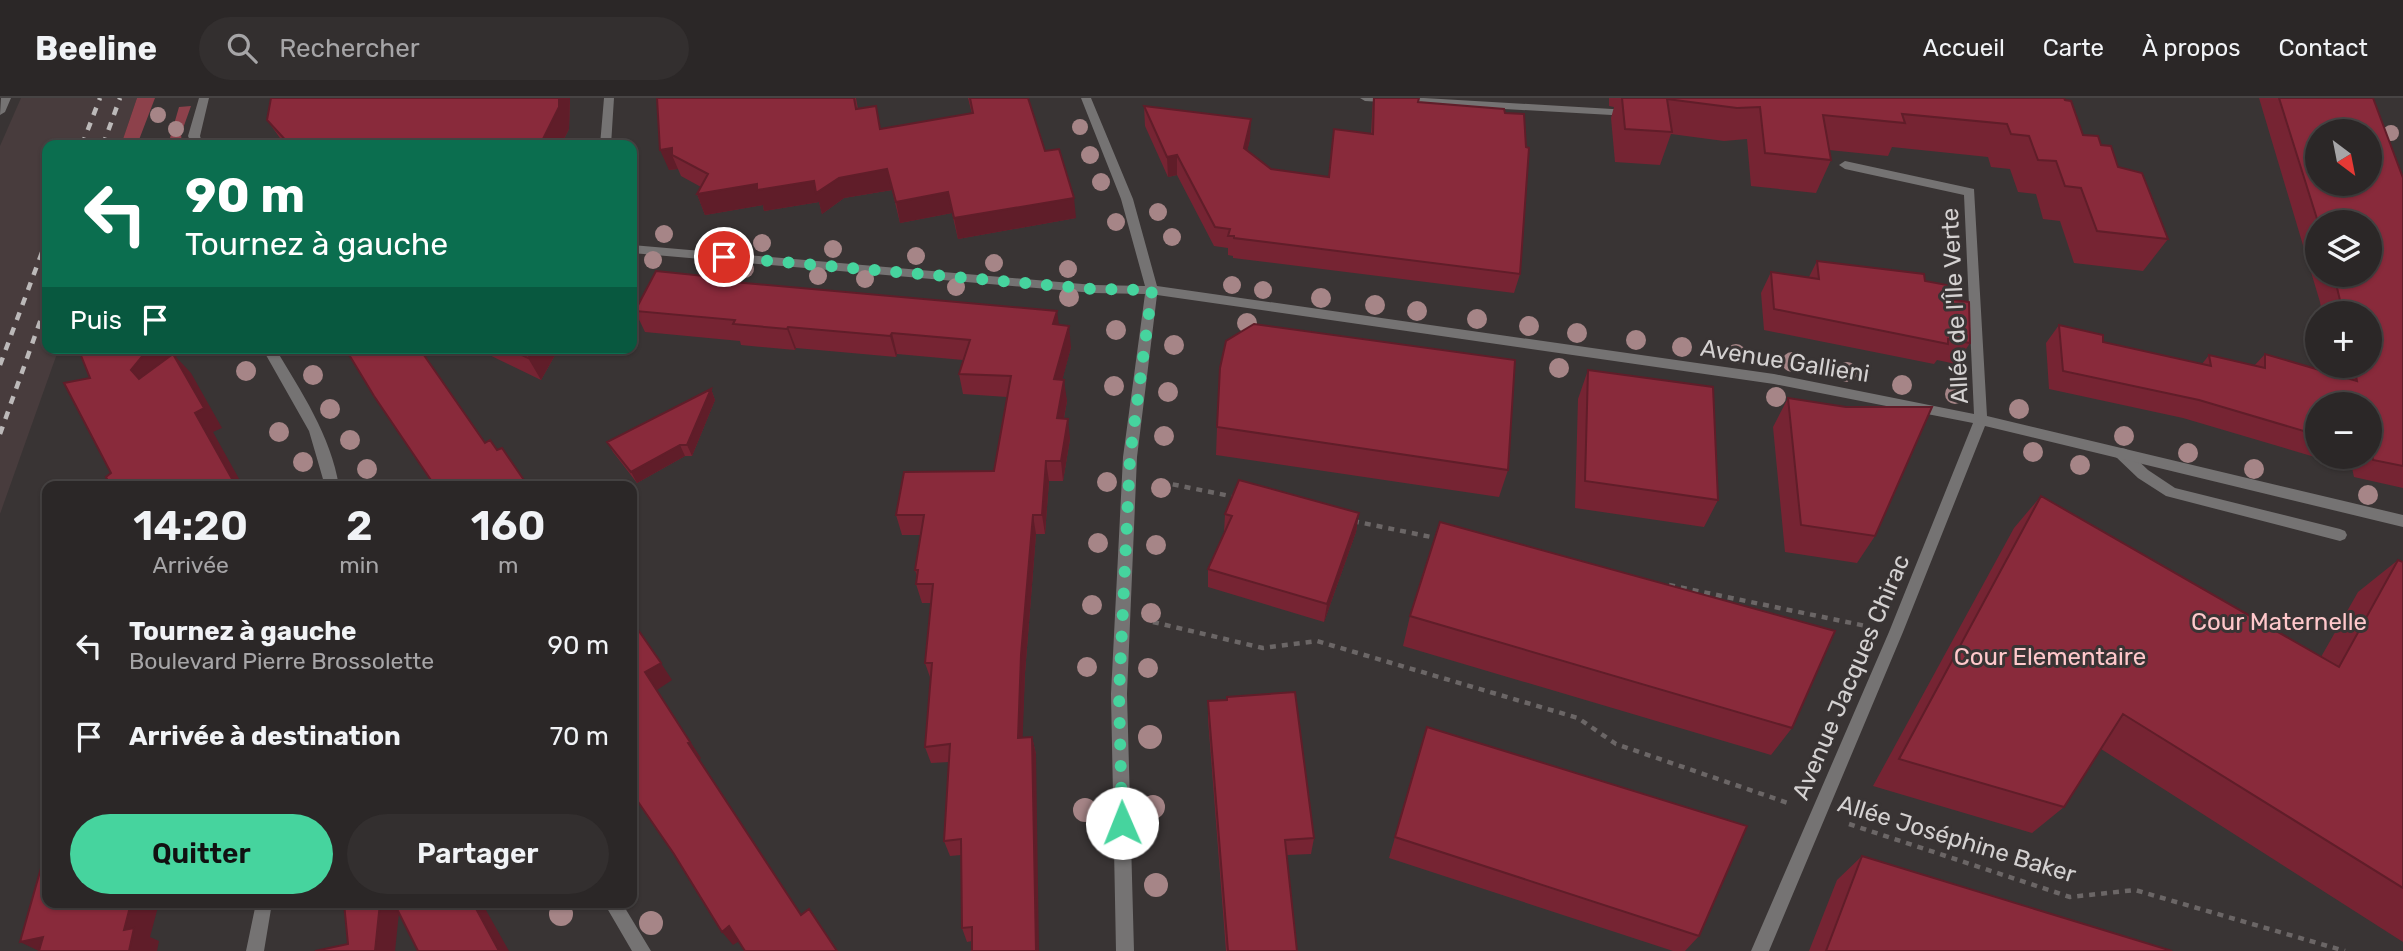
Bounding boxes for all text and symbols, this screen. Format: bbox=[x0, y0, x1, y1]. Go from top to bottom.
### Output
search box bbox=[199, 17, 689, 80]
text: Beeline bbox=[35, 29, 157, 68]
icon: search bbox=[223, 29, 261, 67]
text: Rechercher bbox=[279, 33, 420, 64]
text: Accueil bbox=[1923, 34, 2005, 62]
text: Carte bbox=[2043, 34, 2104, 62]
text: À propos bbox=[2142, 34, 2241, 62]
text: Contact bbox=[2279, 34, 2368, 62]
north arrow bbox=[2305, 119, 2382, 196]
map controls bbox=[2305, 119, 2382, 469]
text: 90 m bbox=[185, 166, 305, 224]
icon: left bbox=[70, 168, 161, 259]
street label: Allée de l'Île Verte bbox=[1936, 207, 1974, 405]
button: layers bbox=[2305, 210, 2382, 287]
text: Tournez à gauche bbox=[185, 225, 448, 263]
pin bbox=[694, 227, 754, 287]
icon: arrive bbox=[705, 238, 743, 276]
icon: arrive bbox=[136, 301, 174, 339]
button: + bbox=[2305, 301, 2382, 378]
text: Puis bbox=[70, 305, 122, 336]
street label: Avenue Gallieni bbox=[1698, 334, 1872, 388]
button: − bbox=[2305, 392, 2382, 469]
text: 14:20 bbox=[133, 501, 248, 551]
text: 2 bbox=[346, 501, 373, 551]
text: 160 bbox=[471, 501, 546, 551]
street label: Avenue Jacques Chirac bbox=[1787, 550, 1915, 804]
text: Arrivée bbox=[152, 551, 229, 579]
text: min bbox=[339, 551, 379, 579]
text: m bbox=[498, 551, 518, 579]
park label: Cour Maternelle bbox=[2191, 608, 2367, 636]
text: Tournez à gauche bbox=[129, 616, 357, 647]
icon: left bbox=[70, 627, 108, 665]
text: 90 m bbox=[548, 630, 609, 661]
park label: Cour Elementaire bbox=[1954, 643, 2146, 671]
text: Boulevard Pierre Brossolette bbox=[129, 647, 434, 675]
icon: arrive bbox=[70, 718, 108, 756]
text: Arrivée à destination bbox=[129, 721, 401, 752]
text: 70 m bbox=[550, 721, 609, 752]
position arrow bbox=[1085, 786, 1159, 860]
street label: Allée Joséphine Baker bbox=[1835, 789, 2079, 889]
button: Quitter bbox=[70, 814, 333, 894]
button: Partager bbox=[347, 814, 609, 894]

